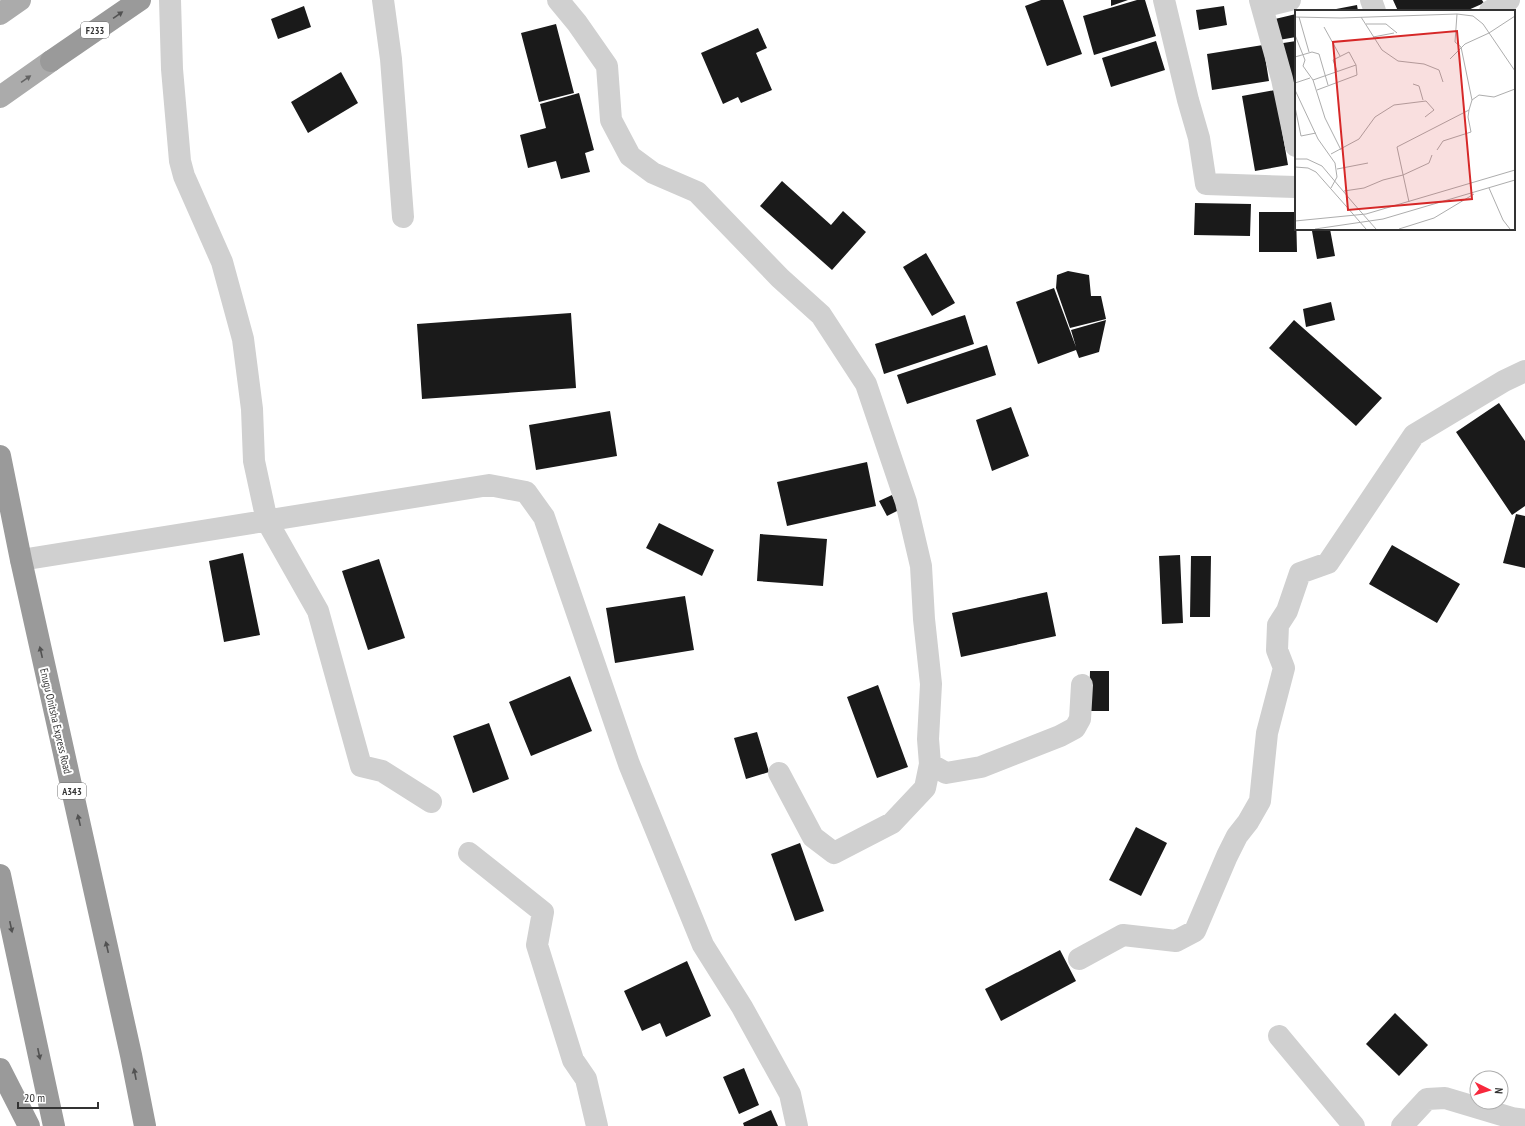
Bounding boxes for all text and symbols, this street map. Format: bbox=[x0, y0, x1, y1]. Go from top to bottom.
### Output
inset map bbox=[1295, 10, 1515, 230]
one-way arrow bbox=[113, 11, 123, 19]
road number: F233 bbox=[81, 22, 109, 38]
one-way arrow bbox=[20, 75, 31, 83]
one-way arrow bbox=[38, 646, 44, 658]
street label: Enugu Onitsha Express Road bbox=[37, 667, 75, 775]
road number: A343 bbox=[58, 783, 86, 799]
one-way arrow bbox=[75, 814, 81, 826]
one-way arrow bbox=[9, 921, 15, 933]
one-way arrow bbox=[103, 941, 109, 953]
one-way arrow bbox=[36, 1048, 42, 1060]
one-way arrow bbox=[131, 1068, 137, 1080]
north arrow bbox=[1469, 1070, 1509, 1110]
scale bar bbox=[18, 1084, 98, 1110]
text: N bbox=[1492, 1087, 1506, 1094]
text: 20 m bbox=[24, 1090, 45, 1105]

